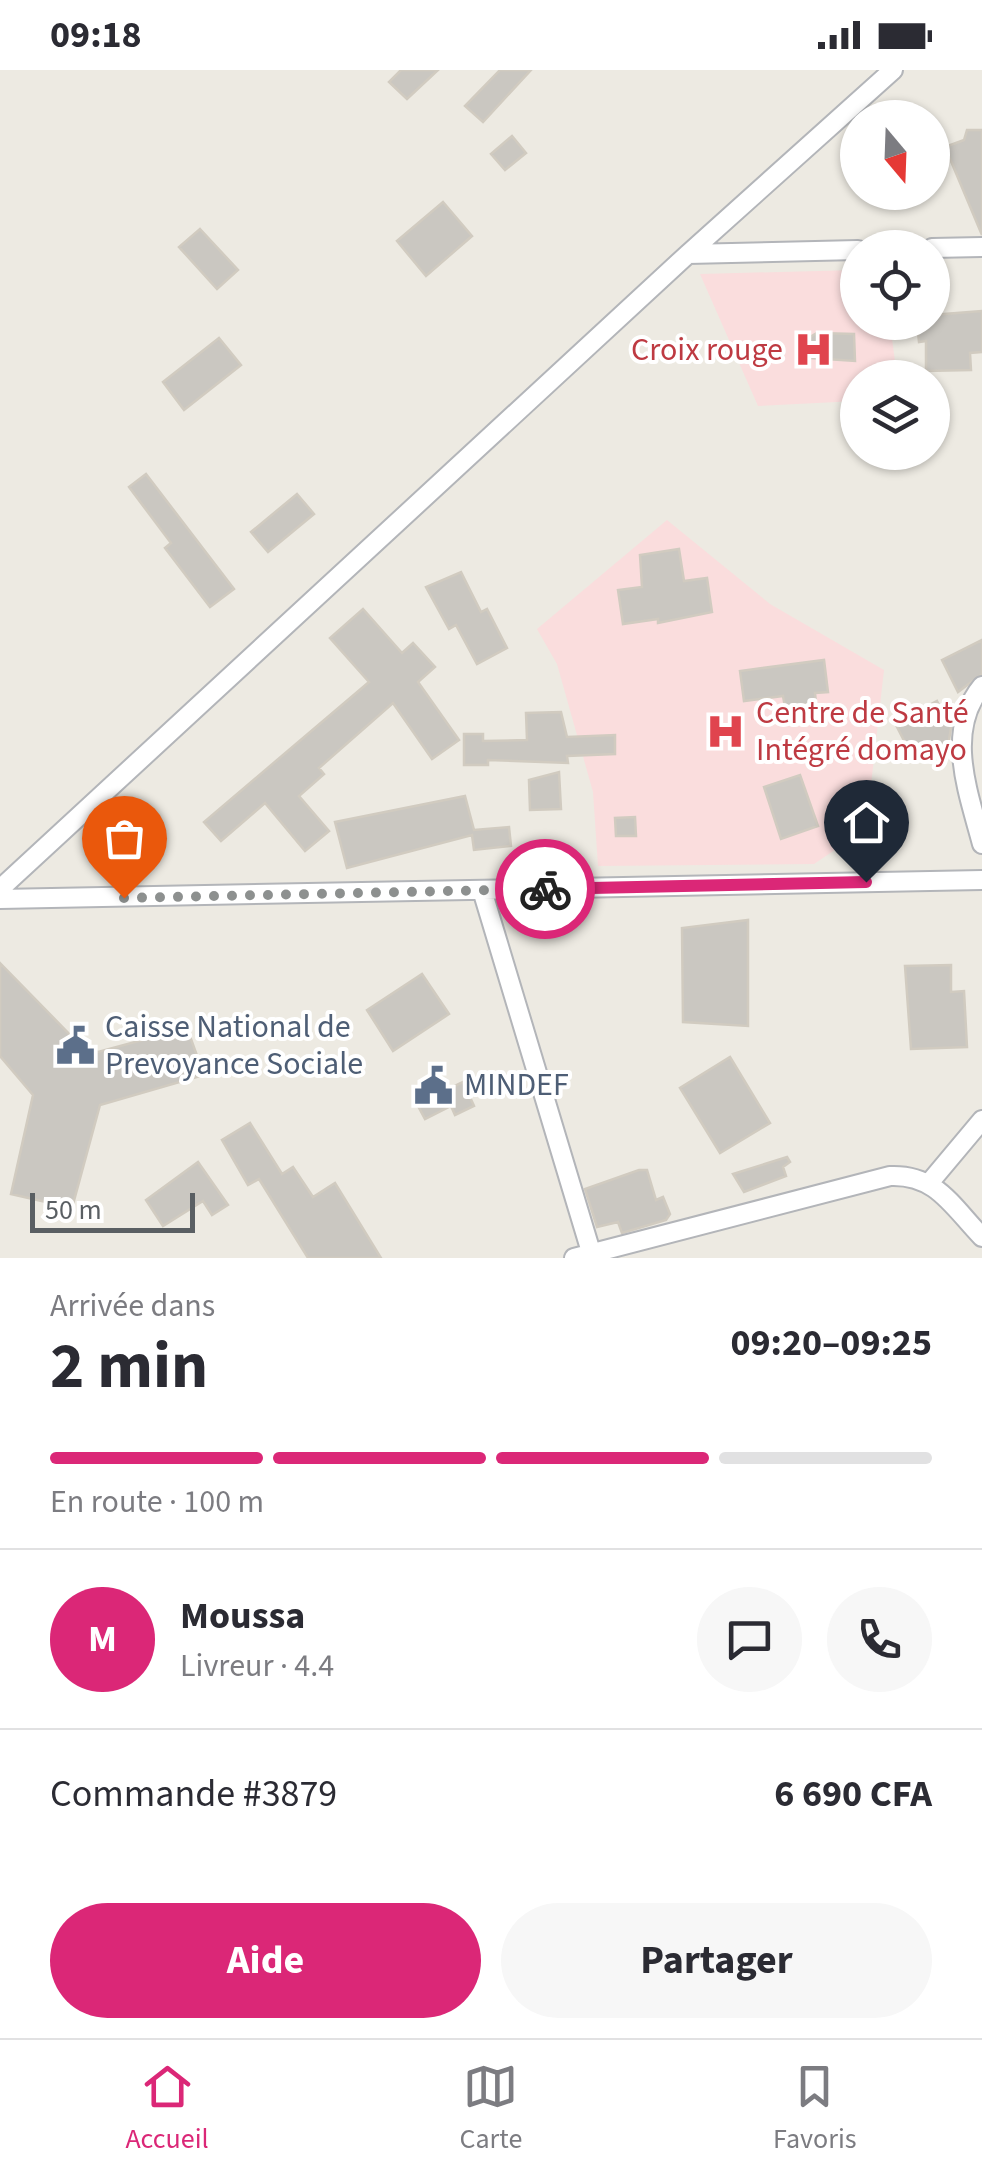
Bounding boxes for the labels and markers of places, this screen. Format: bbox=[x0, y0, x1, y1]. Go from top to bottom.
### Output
place label: Croix rouge bbox=[631, 327, 783, 373]
hospital icon: Croix rouge bbox=[792, 329, 834, 371]
place label: Centre de Santé Intégré domayo bbox=[756, 690, 969, 773]
hospital icon: Centre de Santé Intégré domayo bbox=[705, 710, 747, 752]
pin bbox=[824, 780, 909, 883]
pin bbox=[82, 796, 167, 899]
place label: Caisse National de Prevoyance Sociale bbox=[105, 1004, 363, 1087]
public building icon: Caisse National de Prevoyance Sociale bbox=[54, 1024, 96, 1066]
place label: MINDEF bbox=[464, 1062, 569, 1108]
public building icon: MINDEF bbox=[413, 1064, 455, 1106]

